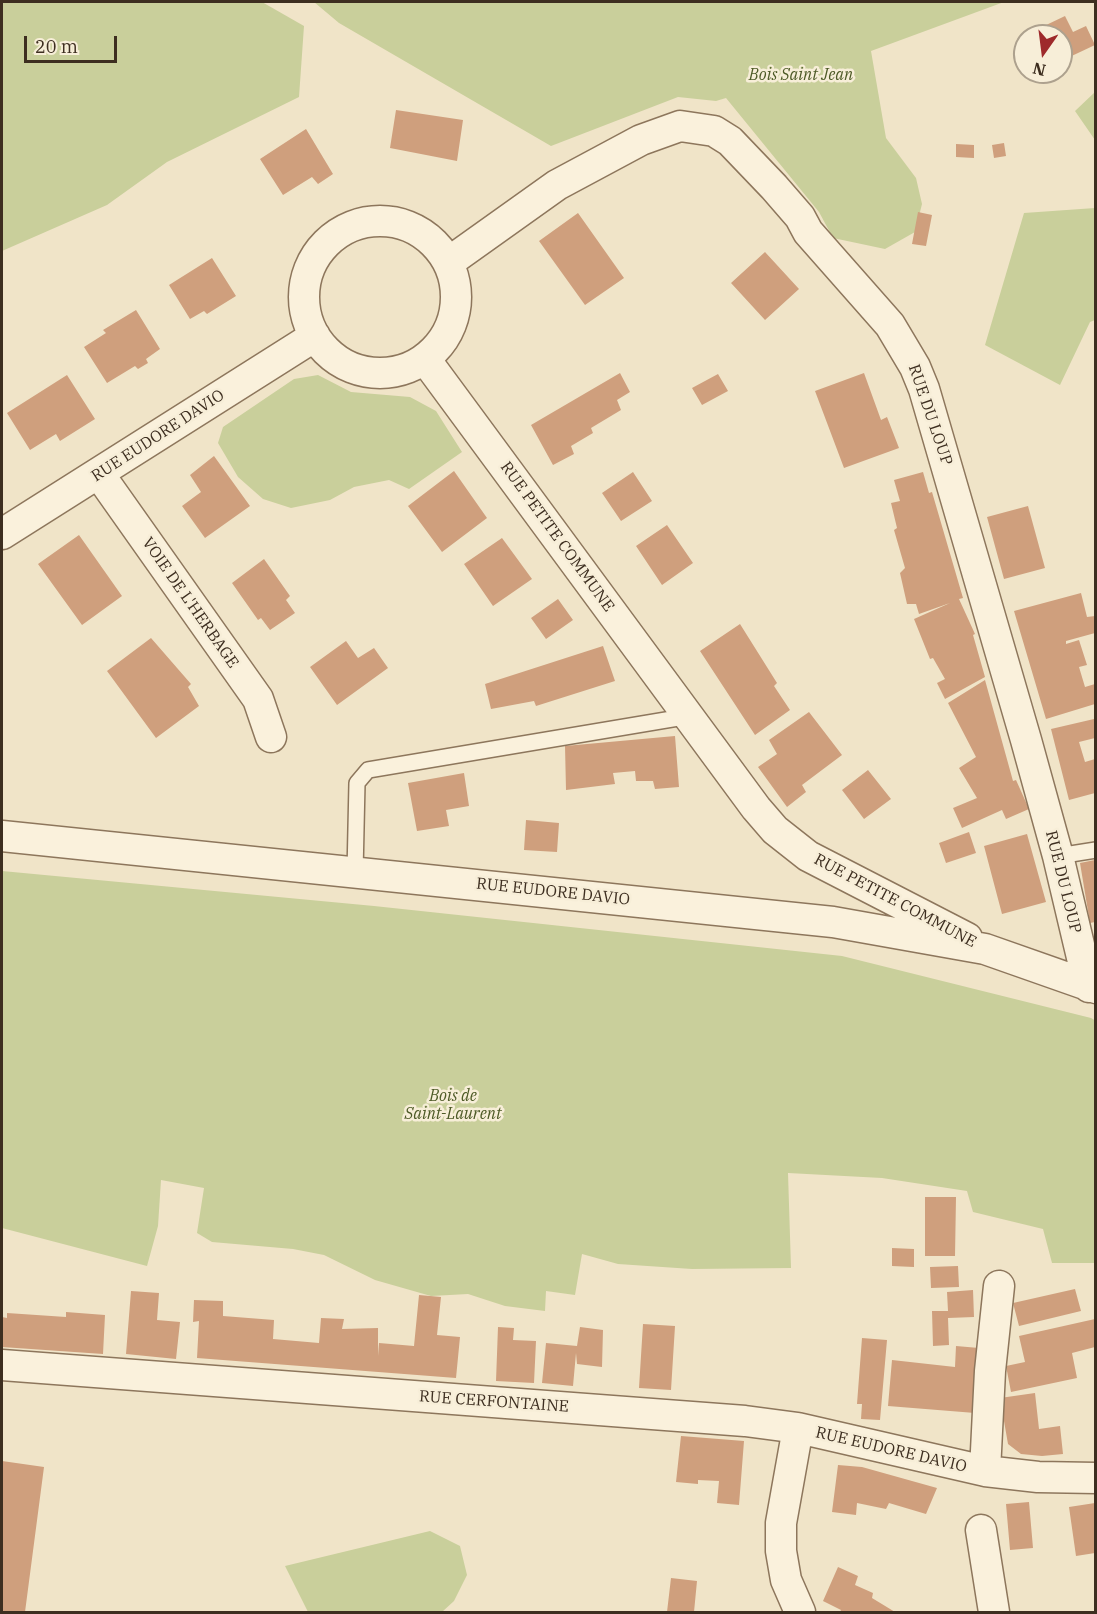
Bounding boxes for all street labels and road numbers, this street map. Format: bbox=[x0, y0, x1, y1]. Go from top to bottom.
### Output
street label: RUE DU LOUP bbox=[904, 362, 956, 468]
street label: RUE EUDORE DAVIO bbox=[88, 386, 228, 486]
street label: RUE PETITE COMMUNE bbox=[496, 458, 618, 616]
street label: VOIE DE L'HERBAGE bbox=[138, 534, 242, 672]
street label: RUE DU LOUP bbox=[1041, 828, 1085, 936]
street label: RUE PETITE COMMUNE bbox=[811, 850, 979, 952]
street label: RUE EUDORE DAVIO bbox=[475, 874, 631, 910]
street label: RUE CERFONTAINE bbox=[418, 1387, 570, 1417]
street label: RUE EUDORE DAVIO bbox=[814, 1423, 968, 1477]

